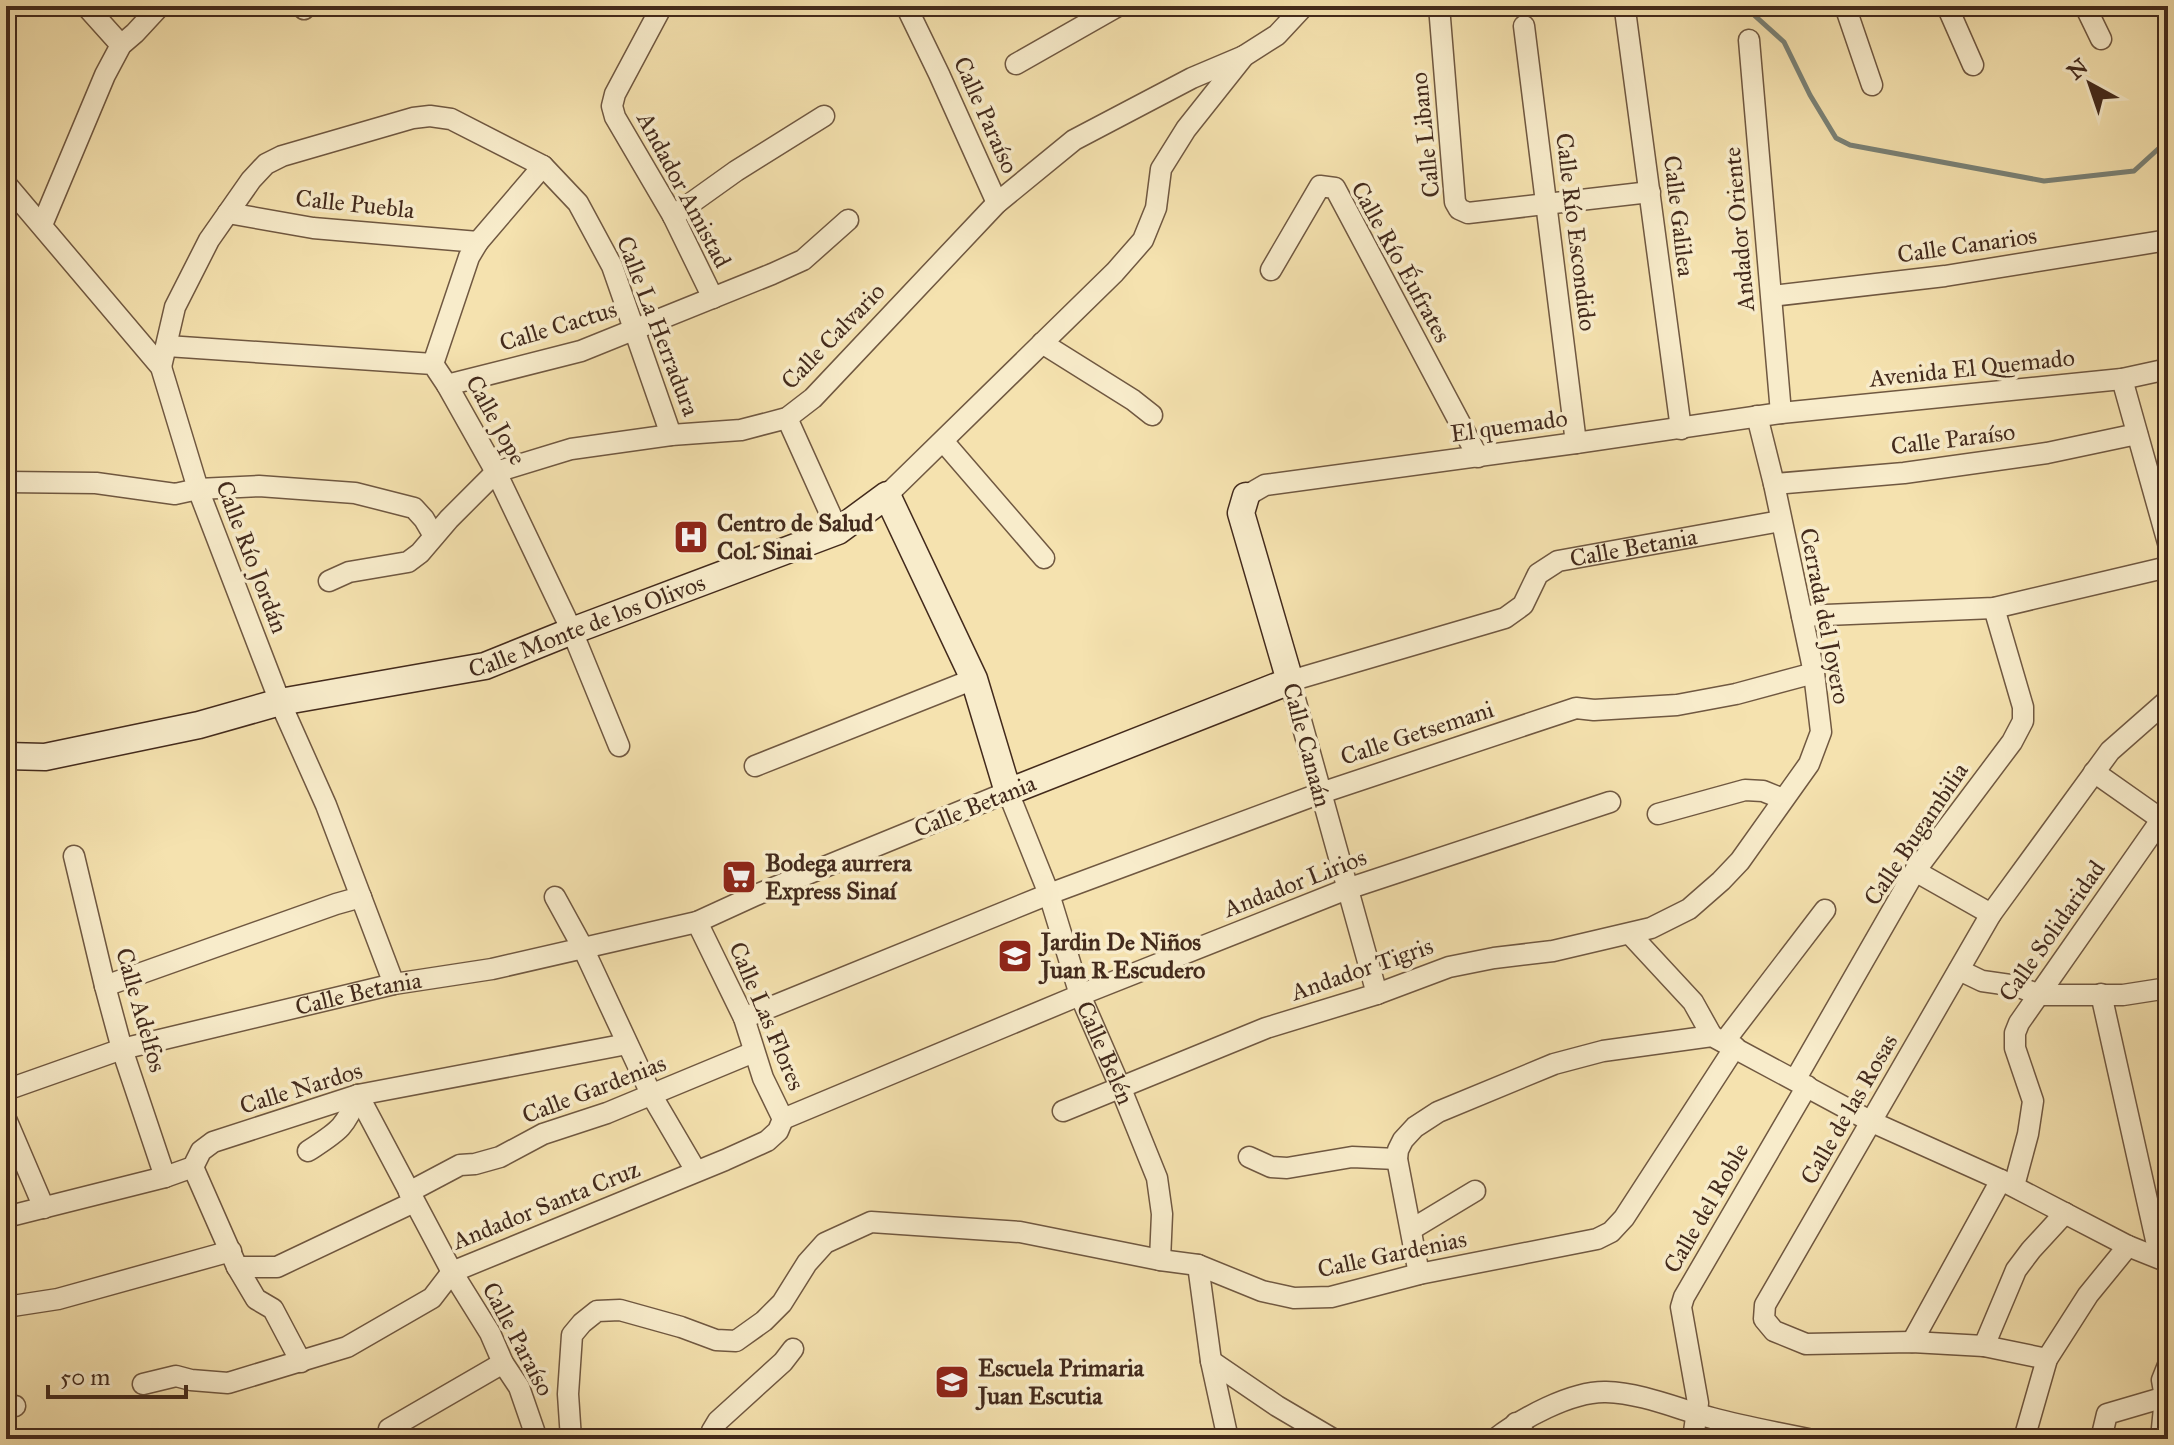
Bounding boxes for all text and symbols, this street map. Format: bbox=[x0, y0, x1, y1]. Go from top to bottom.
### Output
north arrow bbox=[2050, 44, 2130, 124]
street label: Calle Paraíso bbox=[947, 52, 1025, 178]
text: N bbox=[2062, 53, 2094, 85]
street label: Calle Libano bbox=[1404, 71, 1446, 199]
street label: Andador Amistad bbox=[630, 106, 738, 273]
street label: Calle Río Escondido bbox=[1549, 131, 1603, 333]
street label: Andador Oriente bbox=[1717, 146, 1761, 313]
street label: Calle Galilea bbox=[1657, 154, 1701, 279]
street label: Calle Río Éufrates bbox=[1344, 176, 1458, 348]
street label: Calle Puebla bbox=[294, 183, 417, 225]
street label: Calle Canarios bbox=[1895, 220, 2039, 270]
street label: Calle La Herradura bbox=[610, 232, 706, 421]
street label: Calle Calvario bbox=[775, 276, 891, 396]
street label: Calle Cactus bbox=[496, 294, 620, 358]
street label: Avenida El Quemado bbox=[1867, 342, 2076, 394]
street label: Calle Jope bbox=[459, 370, 533, 470]
street label: El quemado bbox=[1449, 403, 1569, 449]
street label: Calle Paraíso bbox=[1889, 417, 2017, 461]
street label: Calle Río Jordán bbox=[209, 477, 295, 637]
place label: Centro de Salud Col. Sinai bbox=[717, 508, 874, 566]
hospital icon: Centro de Salud Col. Sinai bbox=[672, 518, 710, 556]
street label: Calle Betania bbox=[1567, 521, 1700, 574]
street label: Cerrada del Joyero bbox=[1793, 525, 1857, 707]
street label: Calle Monte de los Olivos bbox=[466, 567, 709, 684]
street label: Calle Canaán bbox=[1276, 680, 1338, 810]
street label: Calle Getsemani bbox=[1337, 694, 1498, 772]
street label: Calle Bugambilia bbox=[1857, 756, 1975, 911]
street label: Calle Betania bbox=[910, 768, 1041, 844]
street label: Andador Lirios bbox=[1218, 842, 1371, 924]
place label: Bodega aurrera Express Sinaí bbox=[765, 848, 912, 906]
street label: Calle Solidaridad bbox=[1992, 855, 2112, 1007]
supermarket icon: Bodega aurrera Express Sinaí bbox=[720, 858, 758, 896]
place label: Jardin De Niños Juan R Escudero bbox=[1038, 927, 1205, 985]
street label: Andador Tigris bbox=[1286, 931, 1437, 1008]
street label: Calle Las Flores bbox=[722, 937, 812, 1095]
school or university icon: Jardin De Niños Juan R Escudero bbox=[996, 937, 1034, 975]
street label: Calle Adelfos bbox=[109, 944, 173, 1076]
street label: Calle Betania bbox=[292, 965, 425, 1022]
street label: Calle Belén bbox=[1070, 997, 1141, 1109]
street label: Calle de las Rosas bbox=[1794, 1028, 1904, 1190]
street label: Calle Gardenias bbox=[518, 1048, 670, 1130]
street label: Calle Nardos bbox=[236, 1055, 366, 1121]
street label: Calle del Roble bbox=[1657, 1138, 1755, 1278]
street label: Andador Santa Cruz bbox=[447, 1154, 644, 1257]
street label: Calle Gardenias bbox=[1315, 1224, 1469, 1284]
street label: Calle Paraíso bbox=[475, 1277, 561, 1401]
scale bar bbox=[48, 1349, 186, 1399]
place label: Escuela Primaria Juan Escutia bbox=[975, 1353, 1145, 1411]
text: 50 m bbox=[60, 1362, 110, 1392]
school or university icon: Escuela Primaria Juan Escutia bbox=[933, 1363, 971, 1401]

